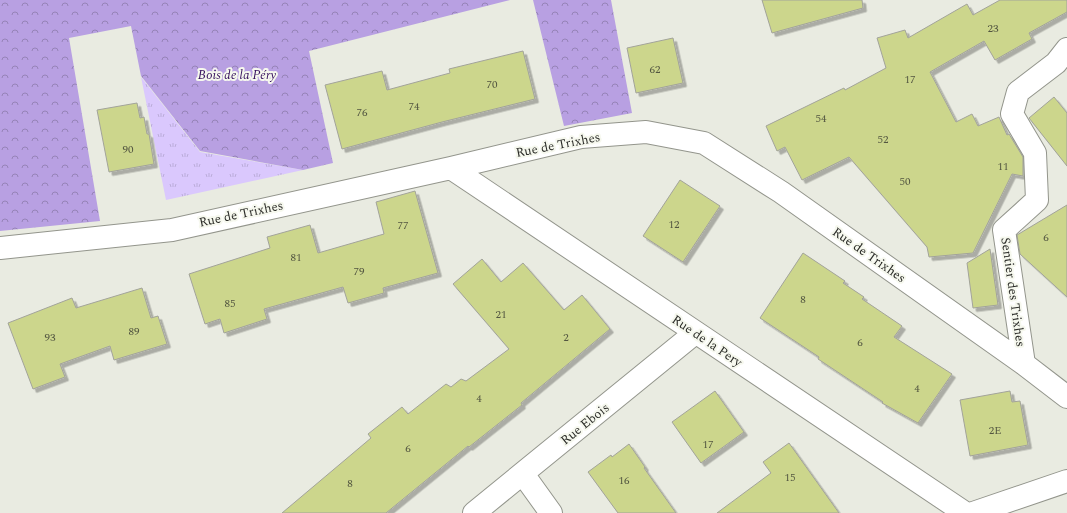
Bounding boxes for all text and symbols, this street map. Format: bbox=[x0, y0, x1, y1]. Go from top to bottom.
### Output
house number: 23 bbox=[988, 20, 999, 37]
house number: 62 bbox=[650, 61, 661, 78]
park label: Bois de la Péry bbox=[198, 65, 276, 85]
house number: 17 bbox=[905, 71, 916, 88]
house number: 70 bbox=[487, 76, 498, 93]
house number: 74 bbox=[409, 98, 420, 115]
house number: 76 bbox=[357, 104, 368, 121]
house number: 54 bbox=[816, 110, 827, 127]
street label: Rue de Trixhes bbox=[514, 127, 602, 163]
house number: 52 bbox=[878, 131, 889, 148]
house number: 90 bbox=[123, 141, 134, 158]
house number: 11 bbox=[998, 158, 1009, 175]
house number: 50 bbox=[900, 173, 911, 190]
street label: Rue de Trixhes bbox=[197, 195, 285, 233]
house number: 12 bbox=[669, 216, 680, 233]
house number: 77 bbox=[398, 217, 409, 234]
street label: Rue de Trixhes bbox=[828, 222, 910, 288]
house number: 6 bbox=[1043, 229, 1049, 246]
street label: Sentier des Trixhes bbox=[995, 236, 1031, 348]
house number: 81 bbox=[291, 249, 302, 266]
house number: 79 bbox=[354, 263, 365, 280]
house number: 8 bbox=[800, 291, 806, 308]
house number: 85 bbox=[225, 295, 236, 312]
house number: 21 bbox=[496, 306, 507, 323]
street label: Rue de la Pery bbox=[668, 310, 747, 372]
house number: 89 bbox=[129, 323, 140, 340]
house number: 93 bbox=[45, 329, 56, 346]
house number: 2 bbox=[563, 329, 569, 346]
house number: 6 bbox=[857, 334, 863, 351]
house number: 4 bbox=[914, 380, 920, 397]
house number: 4 bbox=[476, 390, 482, 407]
street label: Rue Ebois bbox=[556, 398, 614, 450]
house number: 2E bbox=[989, 422, 1001, 439]
house number: 17 bbox=[703, 436, 714, 453]
house number: 6 bbox=[405, 440, 411, 457]
house number: 15 bbox=[785, 469, 796, 486]
house number: 16 bbox=[619, 472, 630, 489]
house number: 8 bbox=[347, 475, 353, 492]

